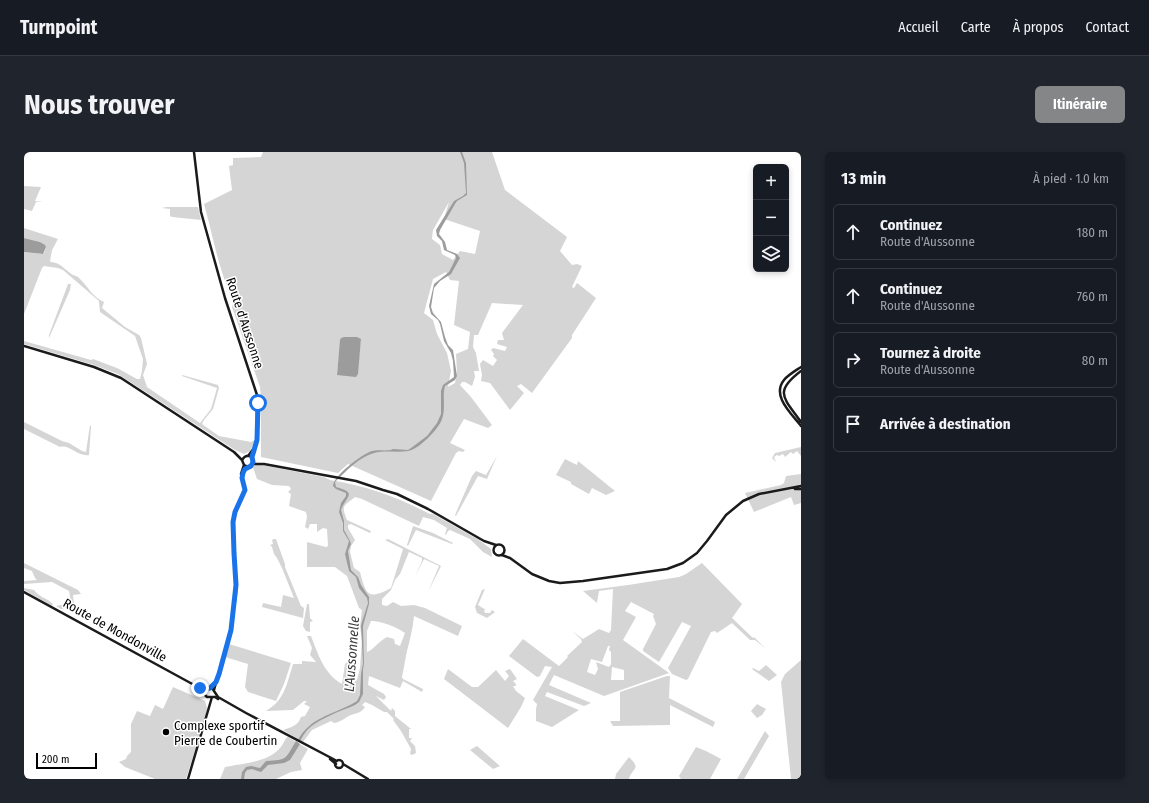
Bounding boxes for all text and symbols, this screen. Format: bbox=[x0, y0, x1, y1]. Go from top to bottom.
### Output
text: Turnpoint bbox=[20, 16, 97, 39]
text: Accueil bbox=[898, 19, 939, 36]
text: Carte bbox=[961, 19, 991, 36]
text: À propos bbox=[1013, 19, 1064, 36]
text: Contact bbox=[1086, 19, 1129, 36]
button: Itinéraire bbox=[1035, 86, 1125, 123]
text: Nous trouver bbox=[24, 88, 175, 121]
map controls bbox=[753, 164, 789, 272]
button: + bbox=[753, 164, 789, 200]
text: 13 min bbox=[841, 168, 886, 189]
text: À pied · 1.0 km bbox=[1033, 171, 1109, 186]
button: − bbox=[753, 200, 789, 236]
text: Continuez bbox=[880, 216, 942, 234]
icon: ahead bbox=[842, 221, 864, 243]
text: 180 m bbox=[1077, 225, 1108, 240]
text: Route d'Aussonne bbox=[880, 234, 975, 249]
button: layers bbox=[753, 236, 789, 272]
street label: Route d'Aussonne bbox=[223, 276, 267, 370]
text: Continuez bbox=[880, 280, 942, 298]
icon: ahead bbox=[842, 285, 864, 307]
text: 760 m bbox=[1077, 289, 1108, 304]
text: Route d'Aussonne bbox=[880, 298, 975, 313]
text: Tournez à droite bbox=[880, 344, 981, 362]
icon: right bbox=[842, 349, 864, 371]
text: 80 m bbox=[1082, 353, 1108, 368]
text: Route d'Aussonne bbox=[880, 362, 975, 377]
route start bbox=[249, 394, 267, 412]
icon: arrive bbox=[842, 413, 864, 435]
text: Arrivée à destination bbox=[880, 415, 1011, 433]
street label: Route de Mondonville bbox=[61, 595, 169, 665]
water label: L'Aussonnelle bbox=[341, 615, 363, 692]
route end bbox=[191, 679, 209, 697]
place label: Complexe sportif Pierre de Coubertin bbox=[174, 718, 277, 748]
marker: Complexe sportif Pierre de Coubertin bbox=[161, 727, 171, 737]
scale bar bbox=[36, 751, 97, 770]
text: 200 m bbox=[42, 753, 69, 766]

